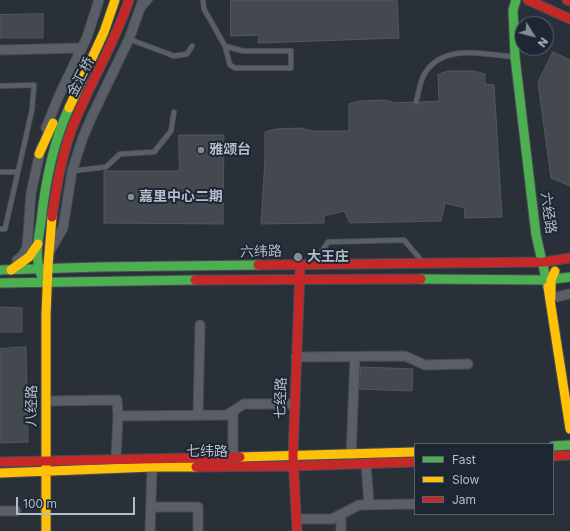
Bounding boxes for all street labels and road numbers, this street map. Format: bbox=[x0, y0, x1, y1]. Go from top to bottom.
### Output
street label: 金汇桥 bbox=[64, 54, 98, 100]
street label: 六经路 bbox=[537, 191, 559, 235]
street label: 六纬路 bbox=[240, 243, 282, 261]
street label: 七经路 bbox=[272, 377, 290, 419]
street label: 八经路 bbox=[23, 385, 41, 427]
street label: 七纬路 bbox=[186, 444, 228, 460]

